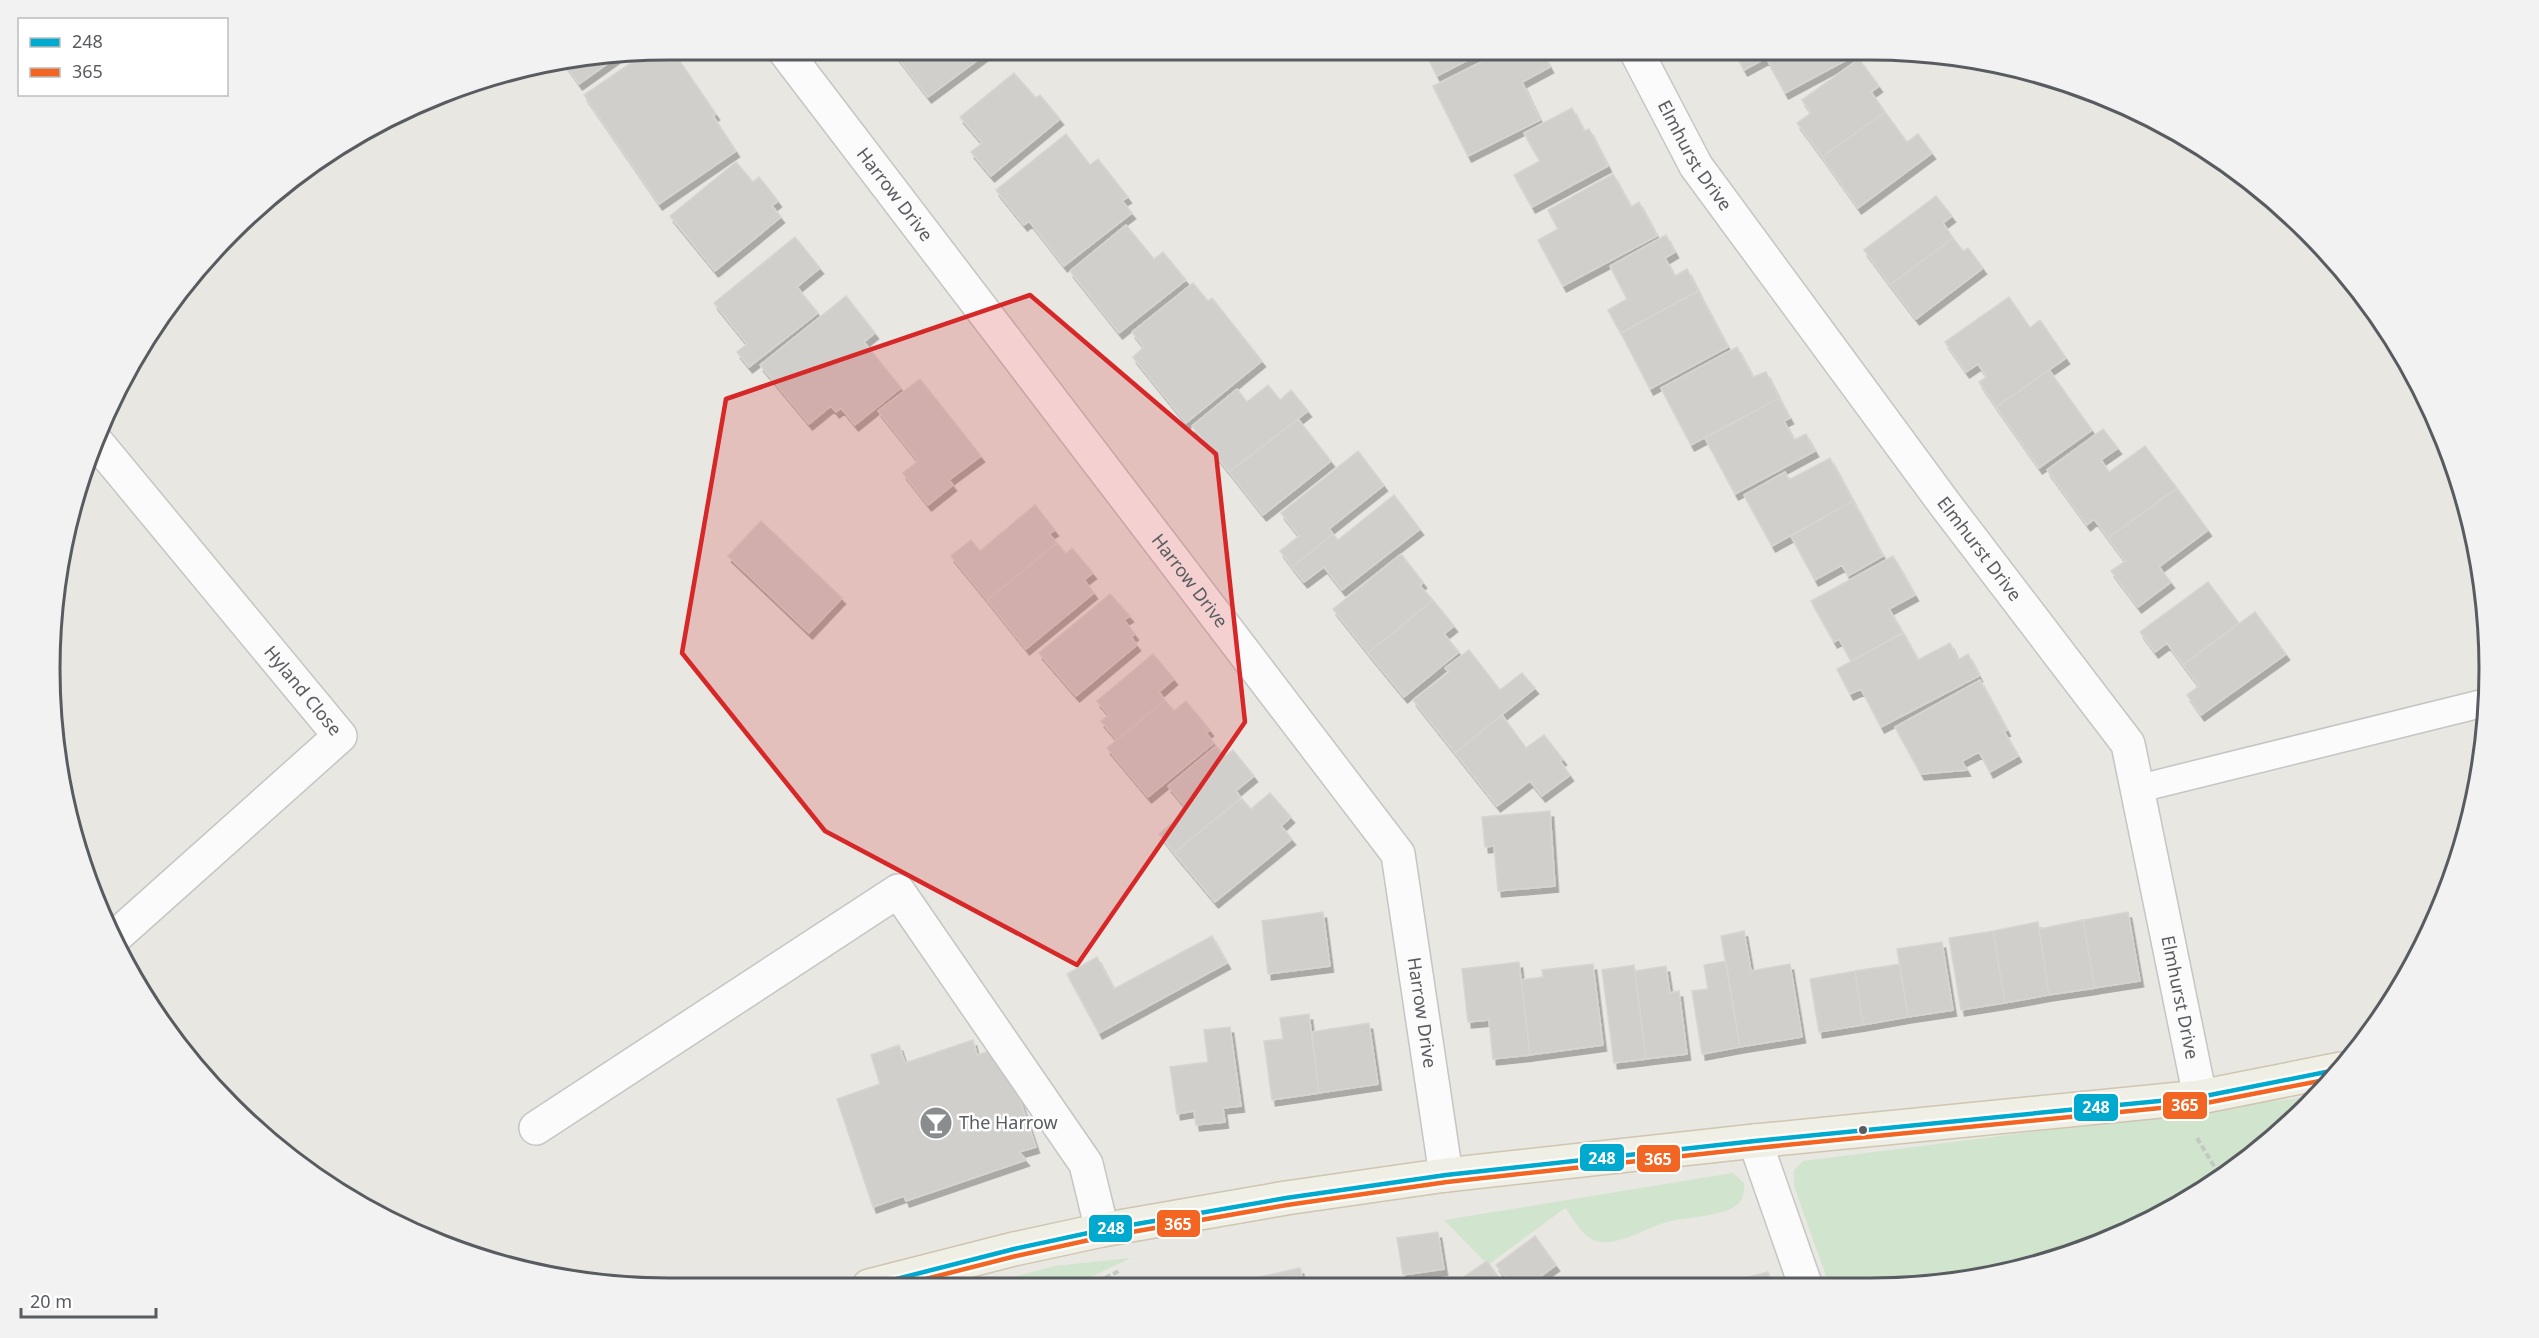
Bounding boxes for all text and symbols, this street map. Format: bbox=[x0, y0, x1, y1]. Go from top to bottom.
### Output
legend bbox=[18, 18, 228, 96]
text: 248 bbox=[72, 29, 103, 53]
text: 365 bbox=[72, 59, 103, 83]
street label: Elmhurst Drive bbox=[1653, 96, 1738, 215]
street label: Harrow Drive bbox=[852, 142, 939, 246]
street label: Elmhurst Drive bbox=[1932, 491, 2028, 606]
street label: Harrow Drive bbox=[1147, 529, 1234, 632]
street label: Hyland Close bbox=[259, 640, 348, 740]
street label: Elmhurst Drive bbox=[2156, 933, 2205, 1061]
street label: Harrow Drive bbox=[1403, 955, 1443, 1070]
line badge: 365 bbox=[2162, 1091, 2208, 1120]
line badge: 248 bbox=[2073, 1093, 2119, 1122]
text: 365 bbox=[2171, 1094, 2199, 1116]
text: 248 bbox=[2082, 1096, 2110, 1118]
bar icon: The Harrow bbox=[918, 1105, 954, 1141]
place label: The Harrow bbox=[959, 1110, 1058, 1134]
unlabelled marker bbox=[1857, 1124, 1869, 1136]
line badge: 248 bbox=[1579, 1143, 1625, 1172]
line badge: 365 bbox=[1636, 1144, 1681, 1173]
text: 248 bbox=[1588, 1147, 1616, 1169]
text: 365 bbox=[1644, 1148, 1672, 1170]
line badge: 365 bbox=[1156, 1209, 1201, 1238]
text: 365 bbox=[1164, 1213, 1192, 1235]
line badge: 248 bbox=[1088, 1214, 1133, 1243]
text: 248 bbox=[1097, 1217, 1125, 1239]
scale bar bbox=[21, 1281, 156, 1319]
text: 20 m bbox=[30, 1289, 72, 1313]

